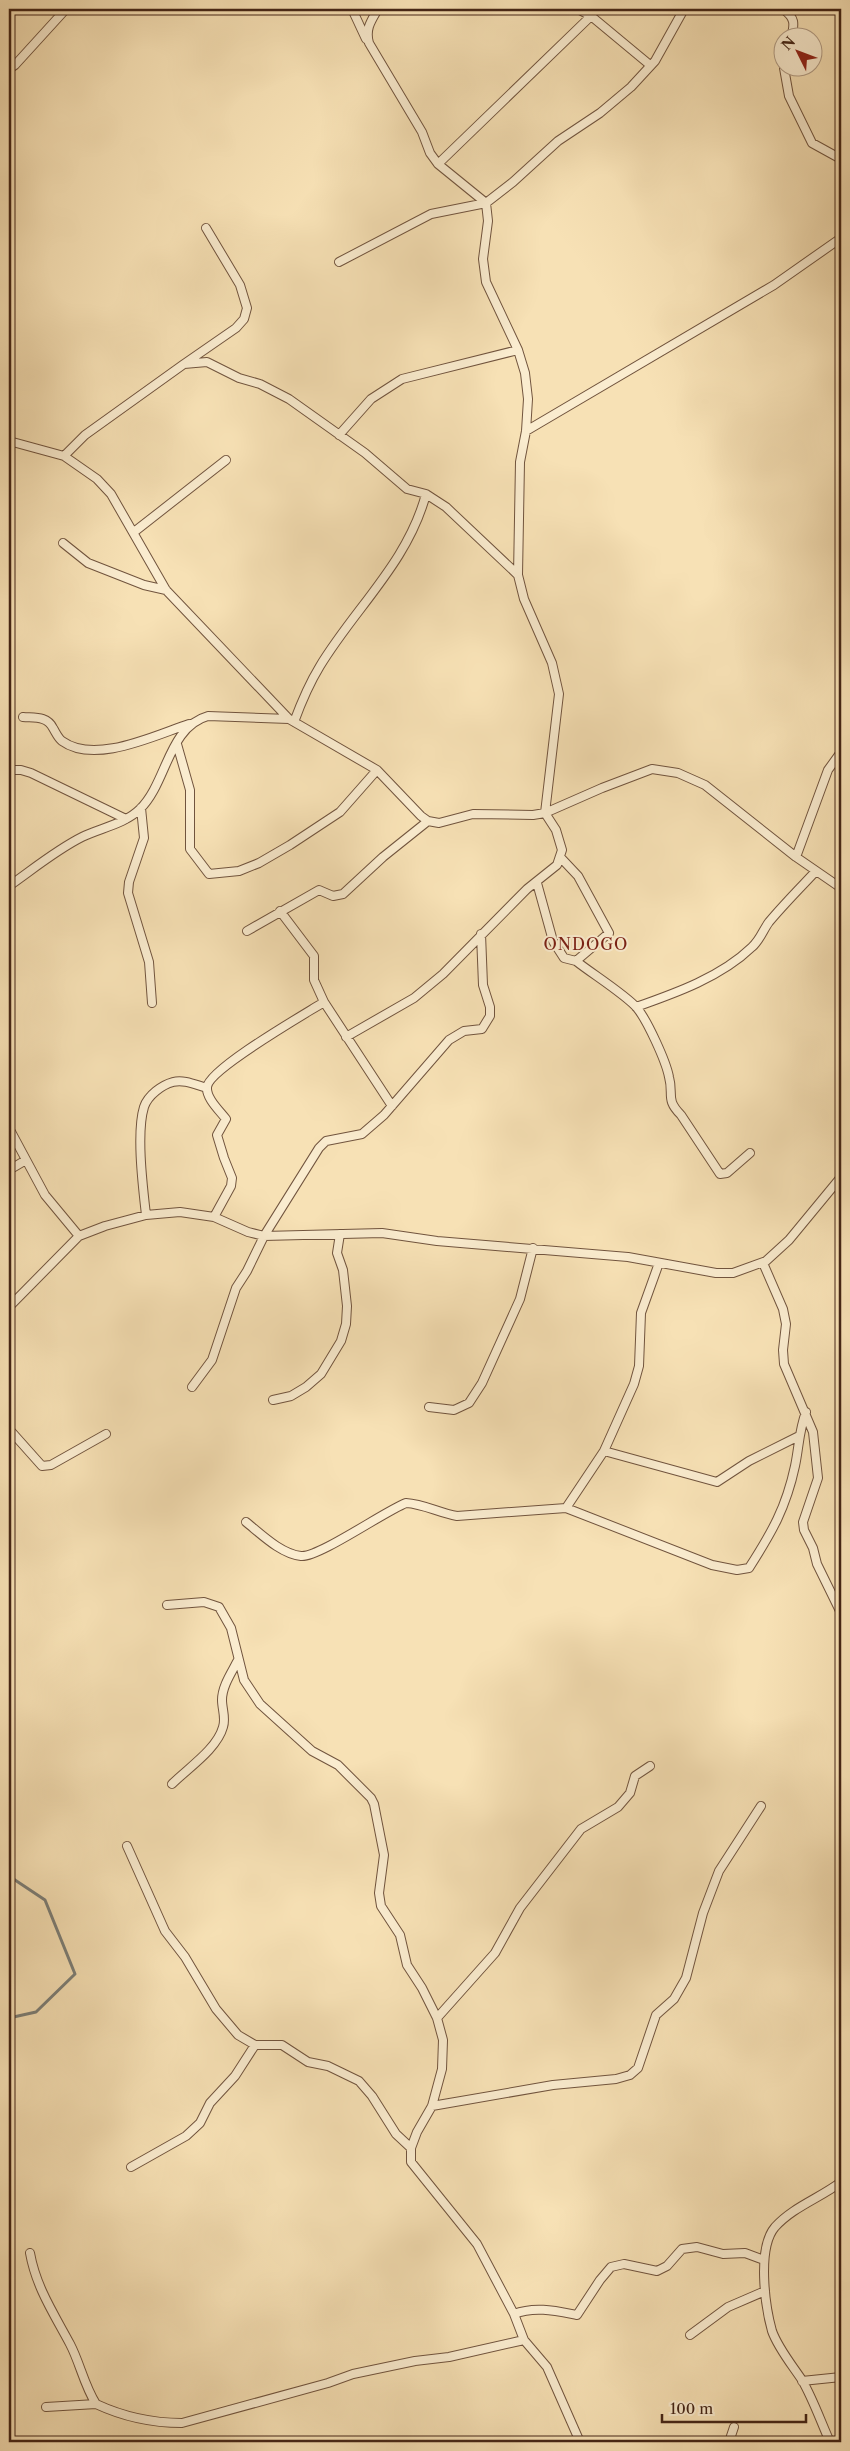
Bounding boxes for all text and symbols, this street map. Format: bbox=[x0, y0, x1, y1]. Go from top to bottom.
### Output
north arrow bbox=[772, 28, 822, 78]
text: N bbox=[778, 33, 799, 54]
district label: ONDOGO bbox=[544, 934, 628, 954]
scale bar bbox=[662, 2391, 806, 2423]
text: 100 m bbox=[670, 2399, 713, 2418]

